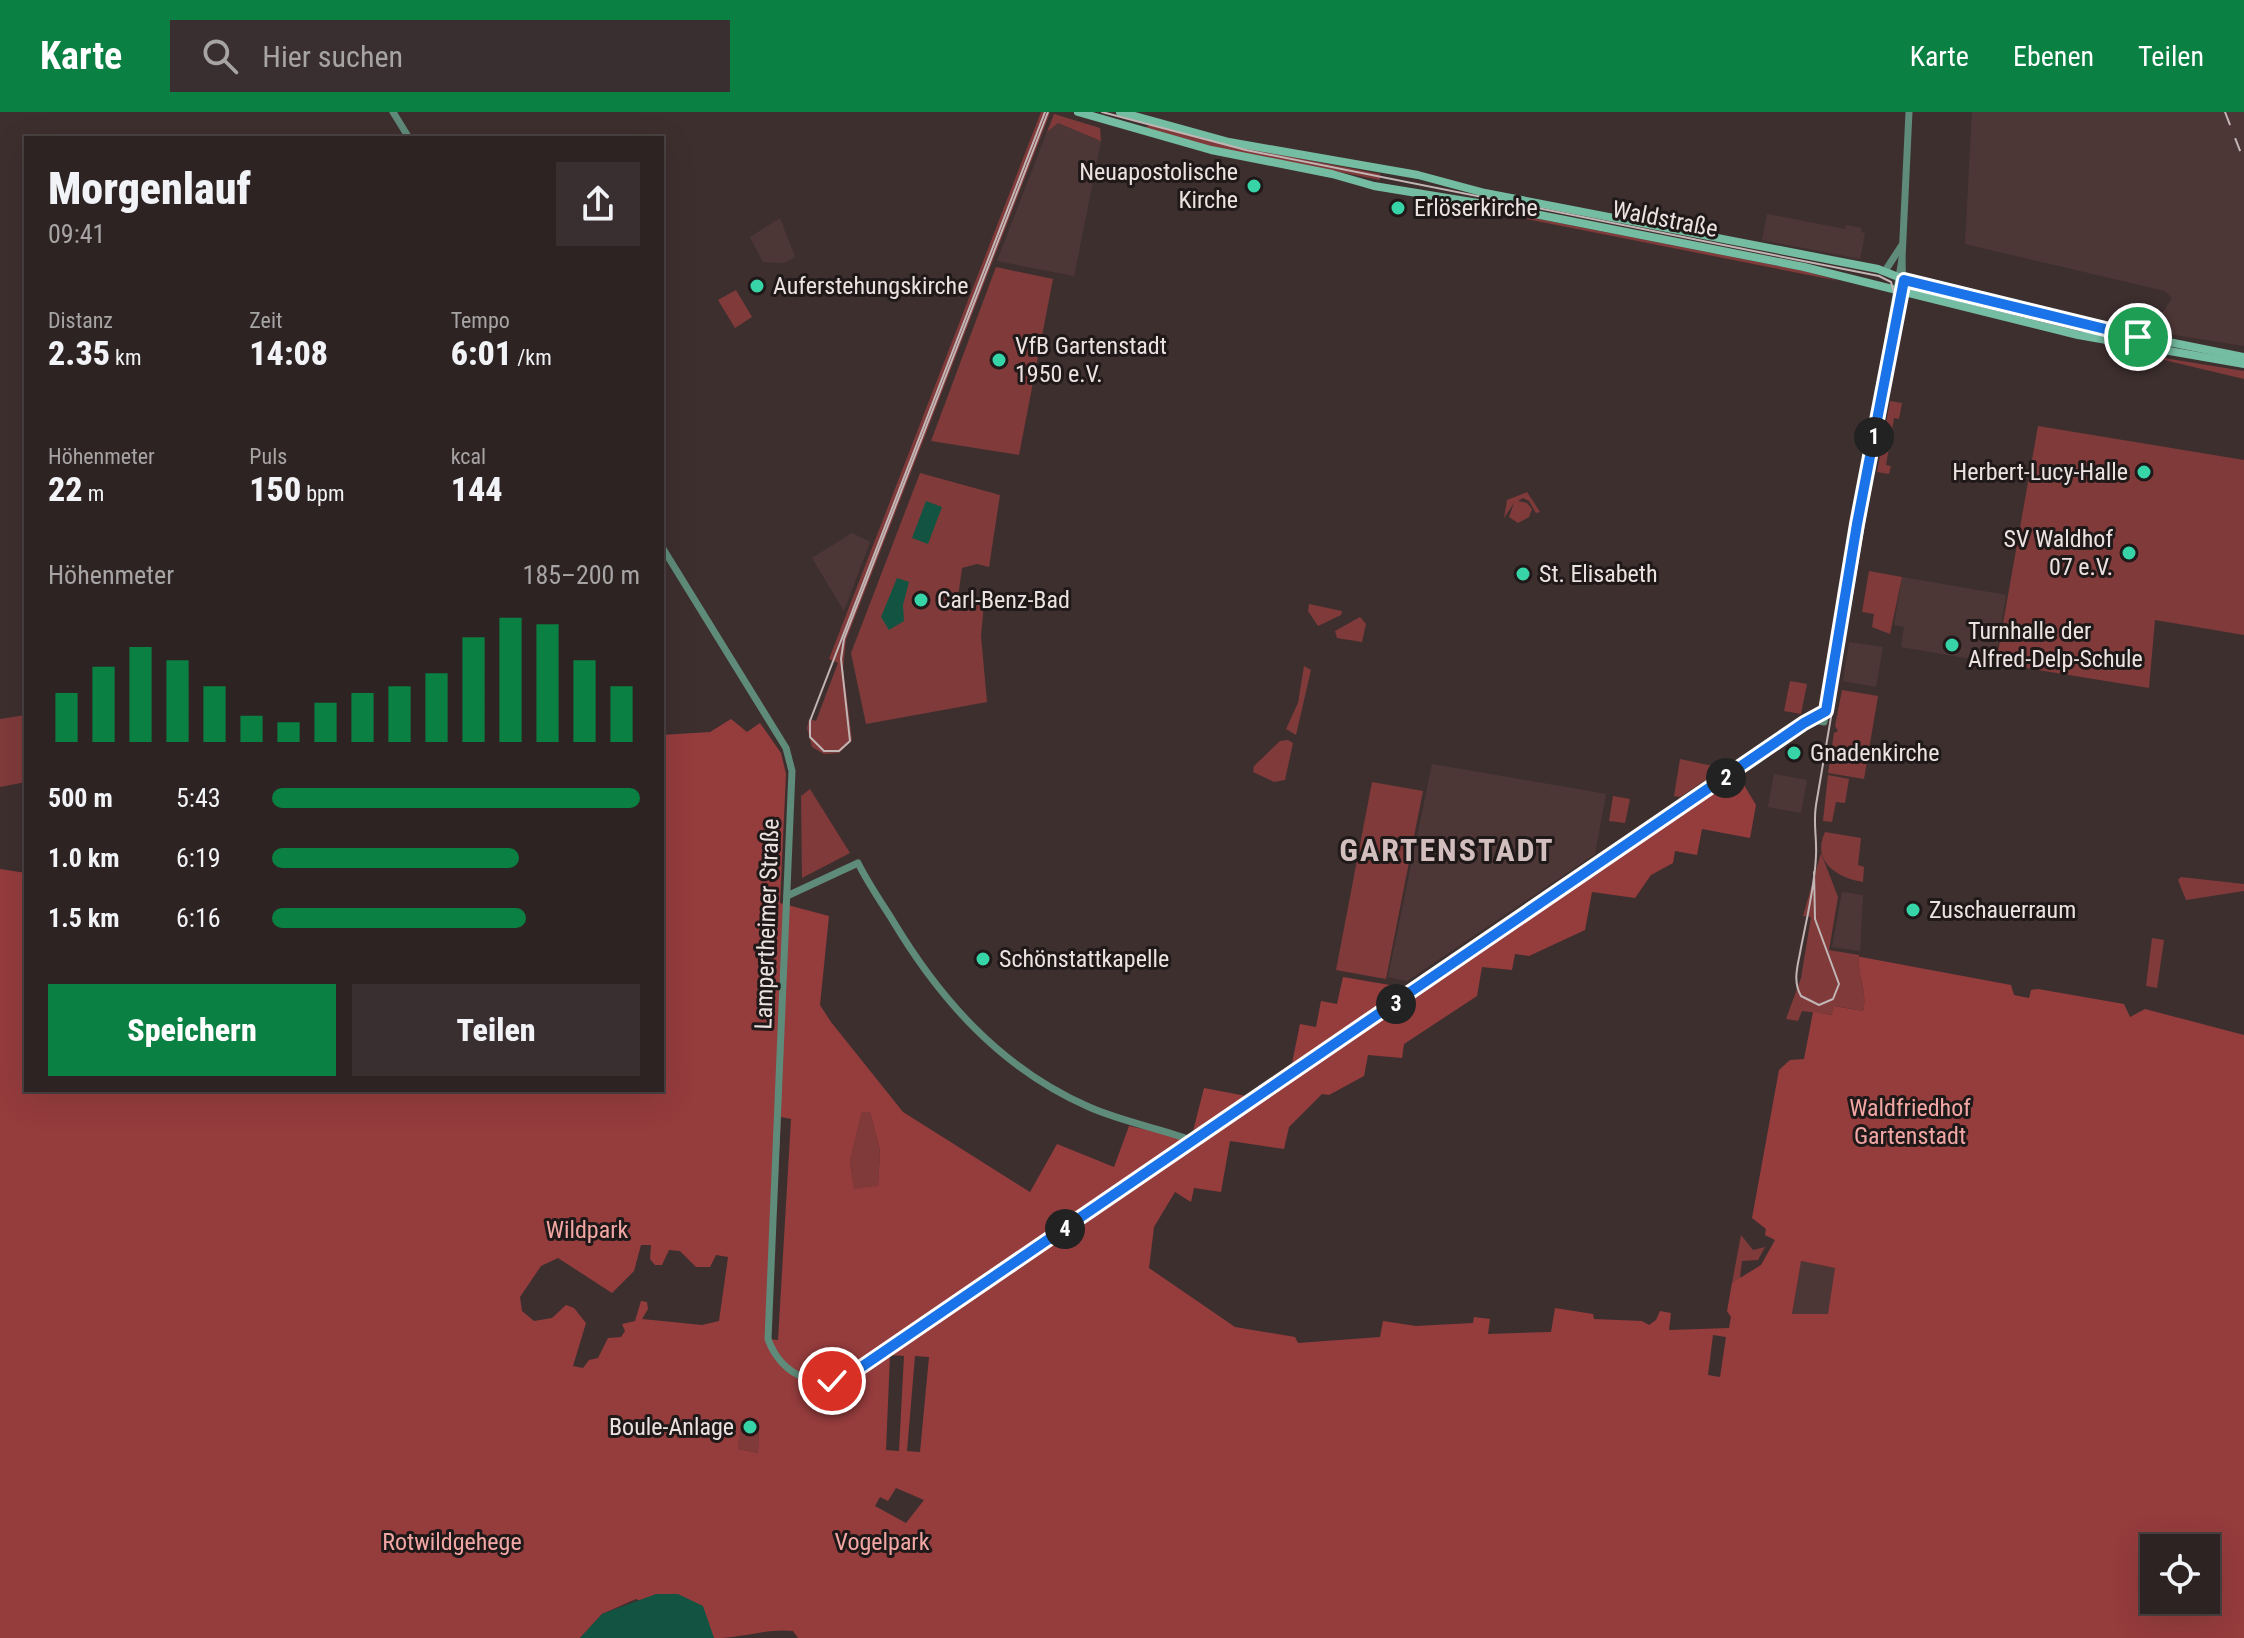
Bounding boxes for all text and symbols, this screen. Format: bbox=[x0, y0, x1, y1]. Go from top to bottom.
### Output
search box bbox=[170, 20, 730, 92]
text: Karte bbox=[40, 34, 122, 78]
icon: search bbox=[198, 34, 242, 78]
text: Hier suchen bbox=[262, 39, 403, 74]
text: Karte bbox=[1910, 40, 1969, 73]
text: Ebenen bbox=[2013, 40, 2094, 73]
text: Teilen bbox=[2138, 40, 2204, 73]
place label: Neuapostolische Kirche bbox=[1079, 158, 1238, 214]
button: share bbox=[556, 162, 640, 246]
text: Morgenlauf bbox=[48, 163, 251, 215]
marker: Neuapostolische Kirche bbox=[1245, 177, 1263, 195]
place label: Erlöserkirche bbox=[1414, 194, 1538, 222]
street label: Waldstraße bbox=[1610, 195, 1720, 243]
marker: Erlöserkirche bbox=[1389, 199, 1407, 217]
text: 09:41 bbox=[48, 219, 105, 249]
place label: Auferstehungskirche bbox=[773, 272, 968, 300]
marker: Auferstehungskirche bbox=[748, 277, 766, 295]
pin bbox=[2104, 303, 2172, 371]
text: Distanz bbox=[48, 308, 113, 333]
text: Zeit bbox=[249, 308, 282, 333]
text: Tempo bbox=[451, 308, 510, 333]
icon: arrive bbox=[2116, 315, 2160, 359]
place label: VfB Gartenstadt 1950 e.V. bbox=[1015, 332, 1167, 388]
text: 2.35 bbox=[48, 333, 110, 373]
text: 14:08 bbox=[249, 333, 328, 373]
text: 6:01 bbox=[451, 333, 512, 373]
text: km bbox=[110, 345, 141, 370]
text: /km bbox=[512, 345, 552, 370]
marker: VfB Gartenstadt 1950 e.V. bbox=[990, 351, 1008, 369]
pin: 1 bbox=[1854, 417, 1894, 457]
text: 1 bbox=[1868, 424, 1880, 449]
text: Höhenmeter bbox=[48, 444, 155, 469]
text: Puls bbox=[249, 444, 287, 469]
text: kcal bbox=[451, 444, 486, 469]
place label: Herbert-Lucy-Halle bbox=[1952, 458, 2128, 486]
marker: Herbert-Lucy-Halle bbox=[2135, 463, 2153, 481]
text: 22 bbox=[48, 469, 83, 509]
text: 150 bbox=[249, 469, 301, 509]
text: 144 bbox=[451, 469, 503, 509]
text: m bbox=[83, 481, 104, 506]
text: bpm bbox=[301, 481, 345, 506]
place label: SV Waldhof 07 e.V. bbox=[2004, 525, 2113, 581]
marker: SV Waldhof 07 e.V. bbox=[2120, 544, 2138, 562]
text: Höhenmeter bbox=[48, 560, 174, 590]
text: 185–200 m bbox=[523, 560, 640, 590]
place label: St. Elisabeth bbox=[1539, 560, 1658, 588]
marker: St. Elisabeth bbox=[1514, 565, 1532, 583]
place label: Carl-Benz-Bad bbox=[937, 586, 1070, 614]
marker: Carl-Benz-Bad bbox=[912, 591, 930, 609]
place label: Turnhalle der Alfred-Delp-Schule bbox=[1968, 617, 2143, 673]
marker: Turnhalle der Alfred-Delp-Schule bbox=[1943, 636, 1961, 654]
place label: Gnadenkirche bbox=[1810, 739, 1939, 767]
marker: Gnadenkirche bbox=[1785, 744, 1803, 762]
pin: 2 bbox=[1706, 758, 1746, 798]
text: 2 bbox=[1720, 765, 1732, 790]
text: 500 m bbox=[48, 783, 113, 813]
text: 5:43 bbox=[176, 783, 221, 813]
street label: Lampertheimer Straße bbox=[749, 818, 785, 1030]
district label: GARTENSTADT bbox=[1339, 831, 1555, 869]
text: 1.0 km bbox=[48, 843, 120, 873]
text: 6:19 bbox=[176, 843, 221, 873]
place label: Zuschauerraum bbox=[1929, 896, 2076, 924]
marker: Zuschauerraum bbox=[1904, 901, 1922, 919]
text: 1.5 km bbox=[48, 903, 120, 933]
text: 6:16 bbox=[176, 903, 221, 933]
place label: Schönstattkapelle bbox=[999, 945, 1169, 973]
marker: Schönstattkapelle bbox=[974, 950, 992, 968]
button: Speichern bbox=[48, 984, 336, 1076]
button: Teilen bbox=[352, 984, 640, 1076]
pin: 3 bbox=[1376, 984, 1416, 1024]
text: 3 bbox=[1390, 991, 1402, 1016]
park label: Waldfriedhof Gartenstadt bbox=[1849, 1094, 1971, 1150]
pin: 4 bbox=[1045, 1209, 1085, 1249]
park label: Wildpark bbox=[546, 1216, 629, 1244]
text: 4 bbox=[1059, 1216, 1071, 1241]
pin bbox=[798, 1347, 866, 1415]
icon: check bbox=[810, 1359, 854, 1403]
place label: Boule-Anlage bbox=[609, 1413, 734, 1441]
marker: Boule-Anlage bbox=[741, 1418, 759, 1436]
park label: Rotwildgehege bbox=[382, 1528, 522, 1556]
park label: Vogelpark bbox=[834, 1528, 930, 1556]
map controls bbox=[2140, 1534, 2220, 1614]
button: locate bbox=[2140, 1534, 2220, 1614]

